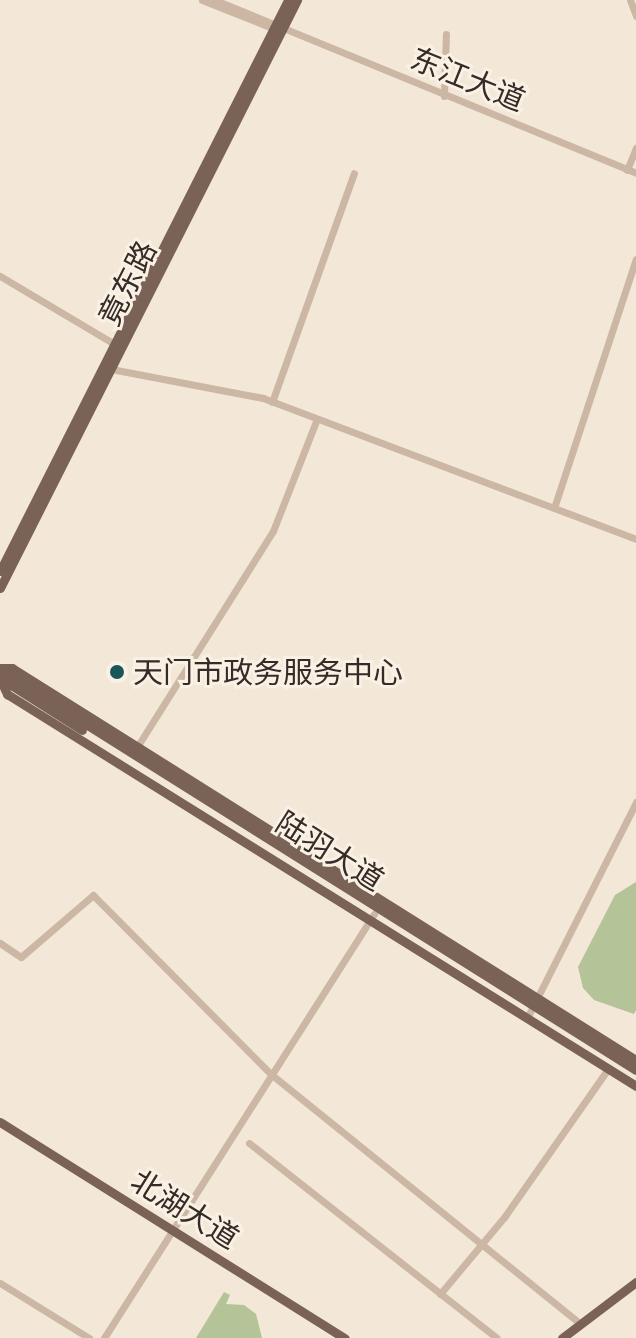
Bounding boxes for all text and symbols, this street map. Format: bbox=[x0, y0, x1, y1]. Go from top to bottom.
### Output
street label: 东江大道 bbox=[406, 40, 530, 118]
street label: 竟东路 bbox=[91, 235, 163, 331]
place label: 天门市政务服务中心 bbox=[133, 654, 403, 690]
marker: 天门市政务服务中心 bbox=[108, 663, 126, 681]
street label: 陆羽大道 bbox=[270, 804, 390, 898]
street label: 北湖大道 bbox=[125, 1162, 245, 1256]

